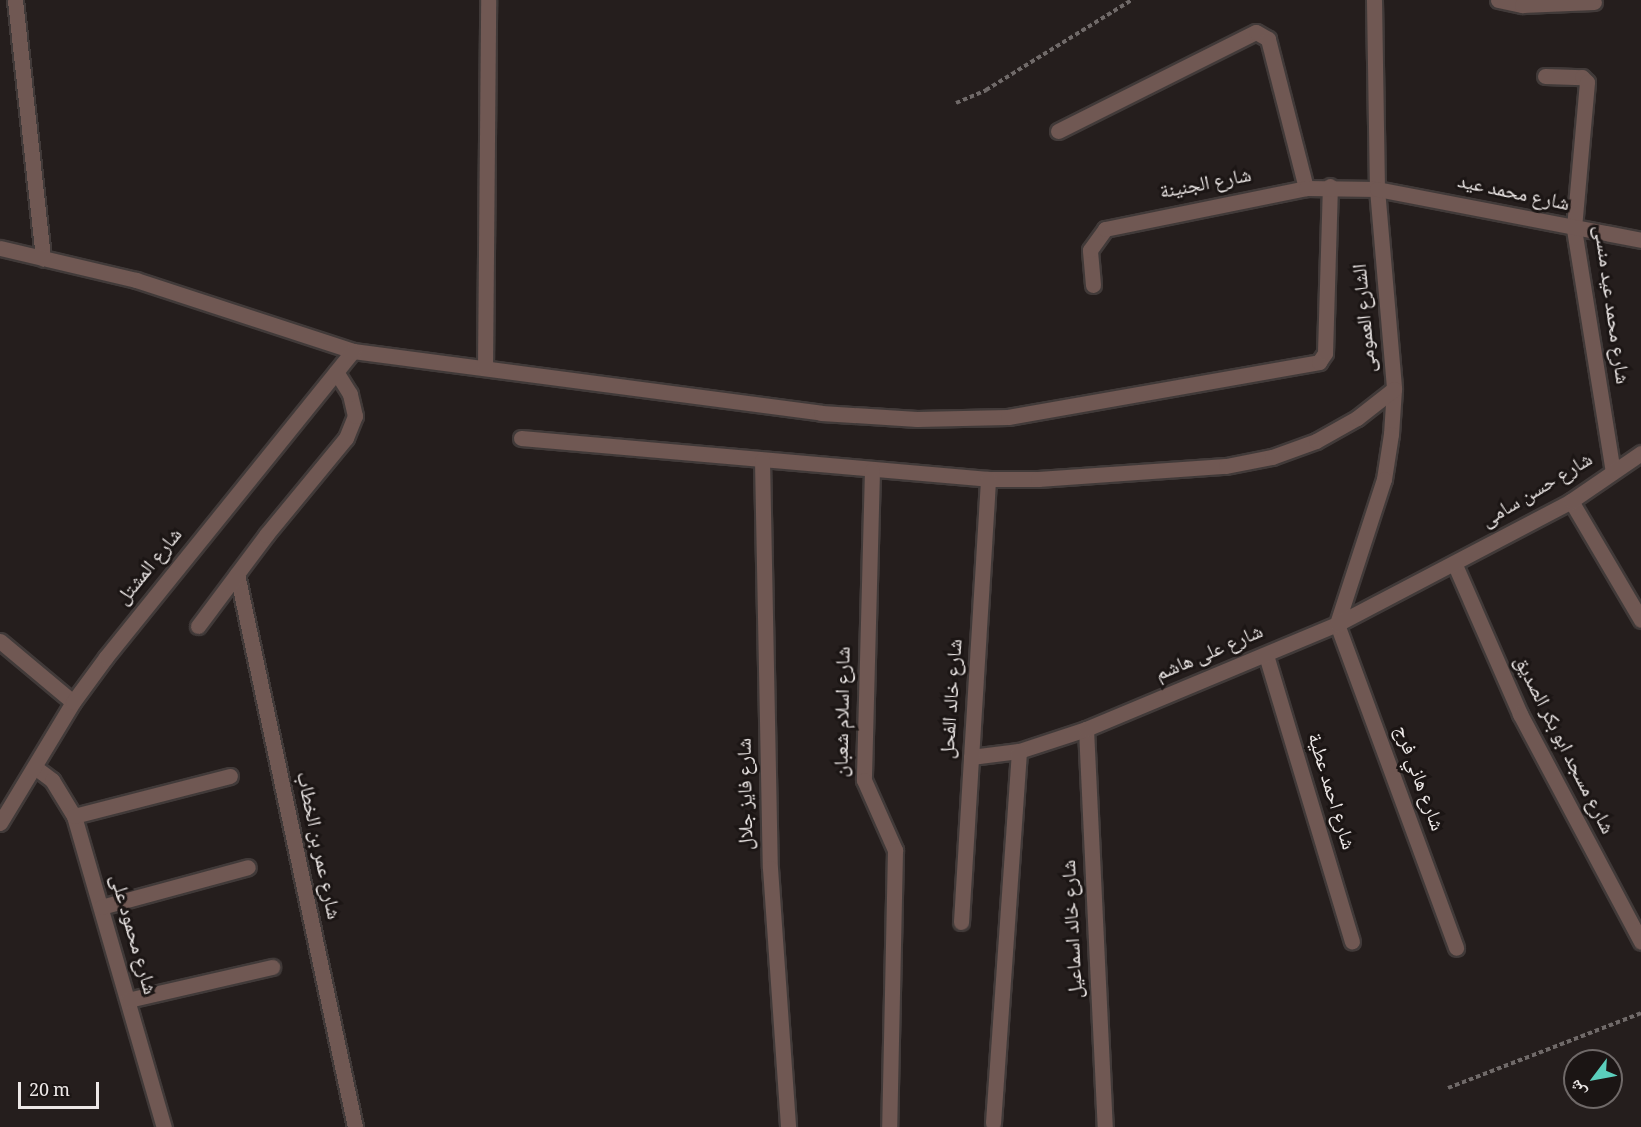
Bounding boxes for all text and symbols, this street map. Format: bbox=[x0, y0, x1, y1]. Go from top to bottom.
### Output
street label: شارع الجنينة bbox=[1158, 165, 1254, 207]
street label: شارع محمد عيد bbox=[1455, 171, 1571, 219]
street label: شارع محمد عيد منسى bbox=[1586, 224, 1632, 386]
street label: الشارع العمومى bbox=[1350, 263, 1384, 373]
street label: شارع حسن سامى bbox=[1478, 449, 1598, 535]
street label: شارع المشتل bbox=[113, 525, 189, 611]
street label: شارع على هاشم bbox=[1153, 622, 1267, 688]
street label: شارع خالد الفحل bbox=[938, 638, 970, 760]
street label: شارع اسلام شعبان bbox=[832, 646, 858, 778]
street label: شارع مسجد ابو بكر الصديق bbox=[1507, 653, 1617, 839]
street label: شارع هاني فرج bbox=[1387, 723, 1447, 835]
street label: شارع احمد عطية bbox=[1300, 731, 1358, 853]
street label: شارع فايز جلال bbox=[735, 738, 761, 850]
street label: شارع عمر بن الخطاب bbox=[289, 770, 343, 922]
street label: شارع خالد اسماعيل bbox=[1059, 859, 1091, 999]
street label: شارع محمود على bbox=[102, 872, 160, 998]
north arrow bbox=[1563, 1049, 1623, 1109]
scale bar bbox=[21, 1070, 102, 1108]
text: ش bbox=[1563, 1073, 1595, 1102]
text: 20 m bbox=[29, 1077, 70, 1107]

